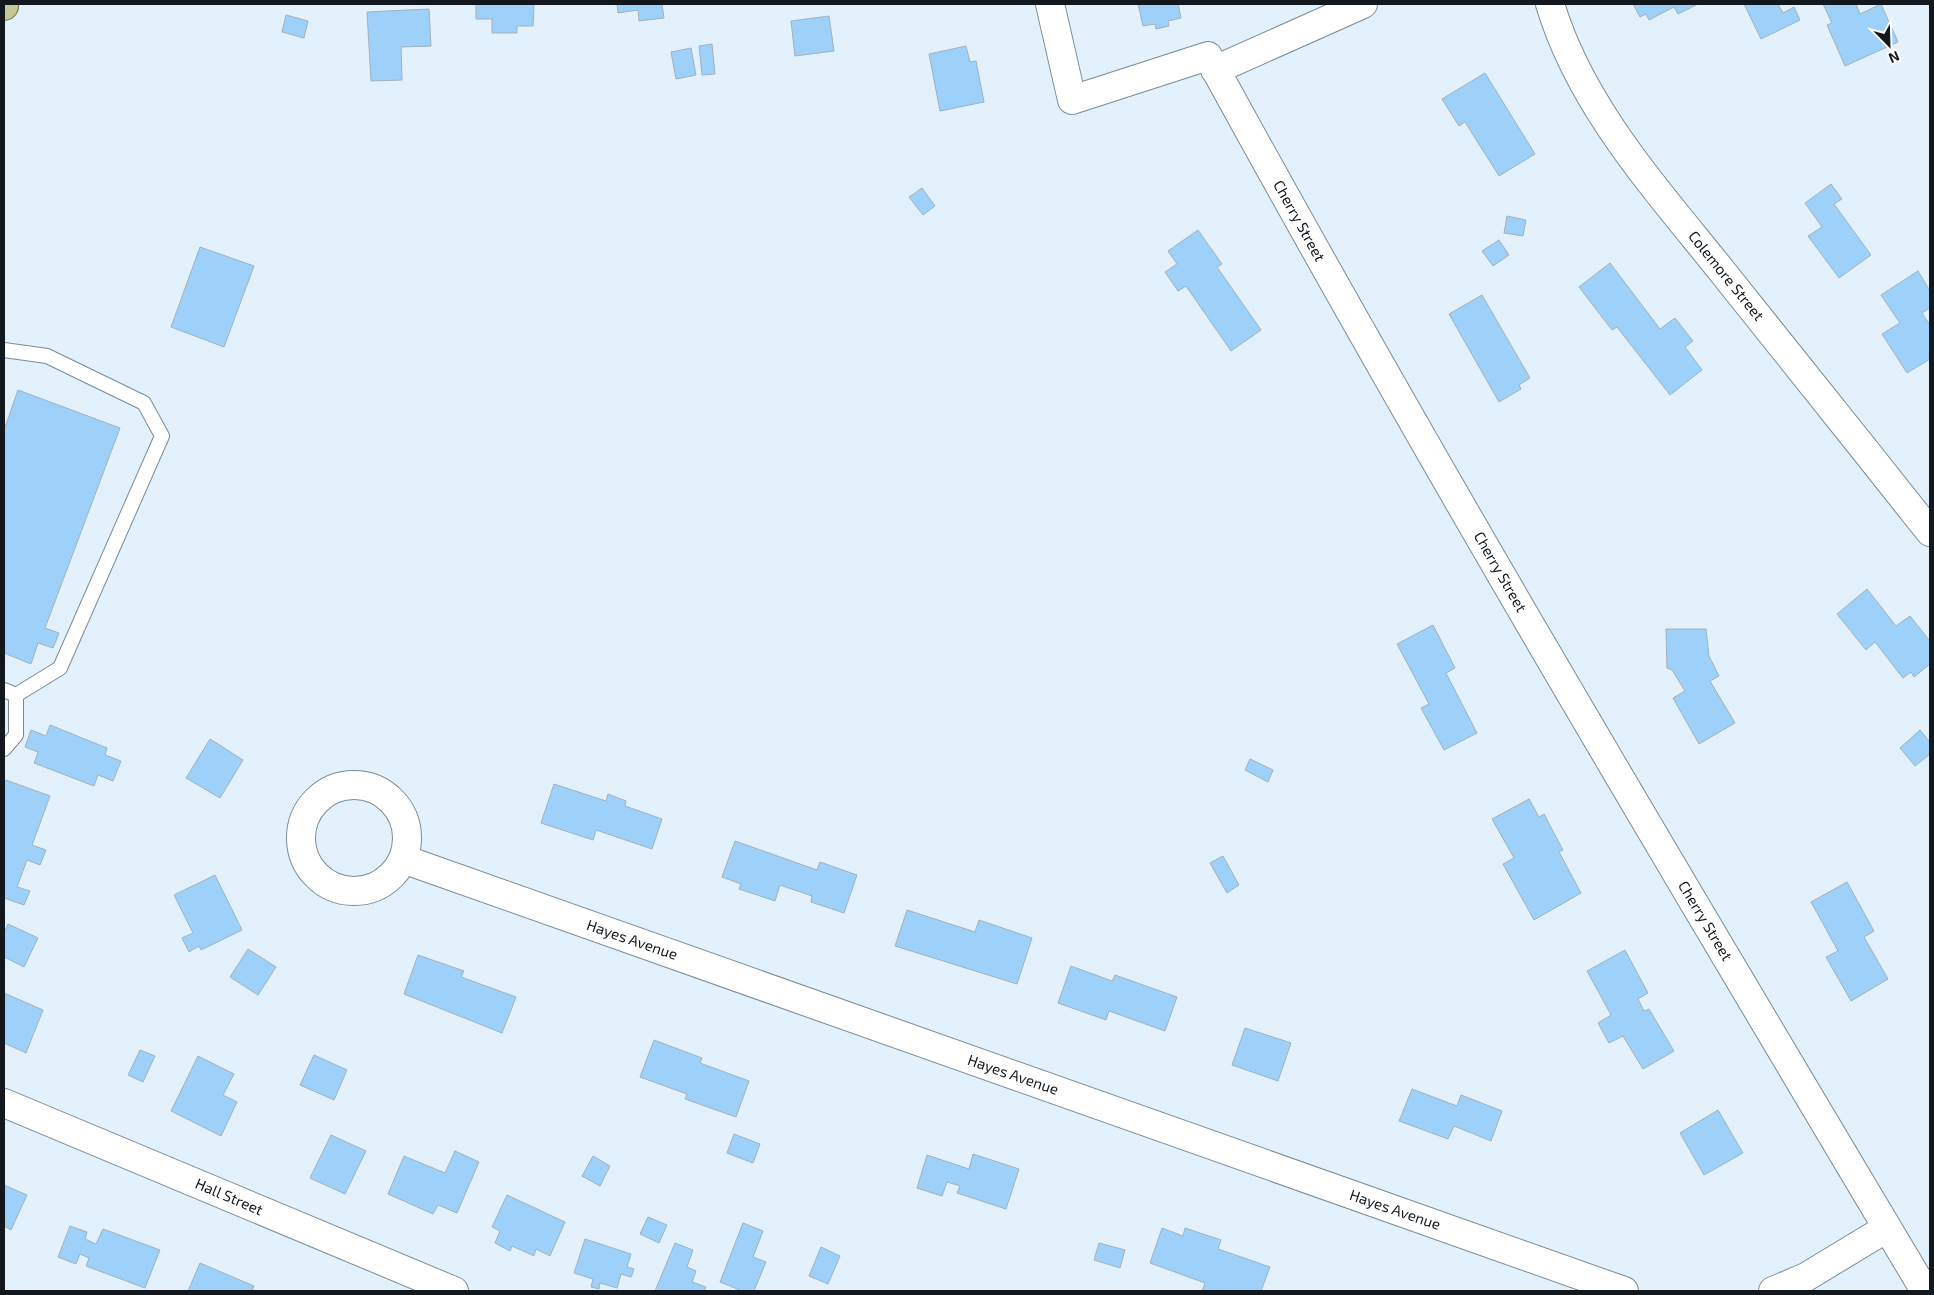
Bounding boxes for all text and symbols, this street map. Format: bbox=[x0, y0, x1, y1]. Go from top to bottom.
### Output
north arrow bbox=[1864, 20, 1914, 70]
text: N bbox=[1886, 48, 1902, 67]
street label: Cherry Street bbox=[1270, 177, 1330, 264]
street label: Colemore Street bbox=[1685, 227, 1769, 324]
street label: Cherry Street bbox=[1471, 528, 1531, 615]
street label: Cherry Street bbox=[1675, 877, 1737, 964]
street label: Hayes Avenue bbox=[584, 915, 680, 963]
street label: Hayes Avenue bbox=[965, 1050, 1061, 1098]
street label: Hall Street bbox=[193, 1174, 266, 1219]
street label: Hayes Avenue bbox=[1347, 1185, 1443, 1233]

